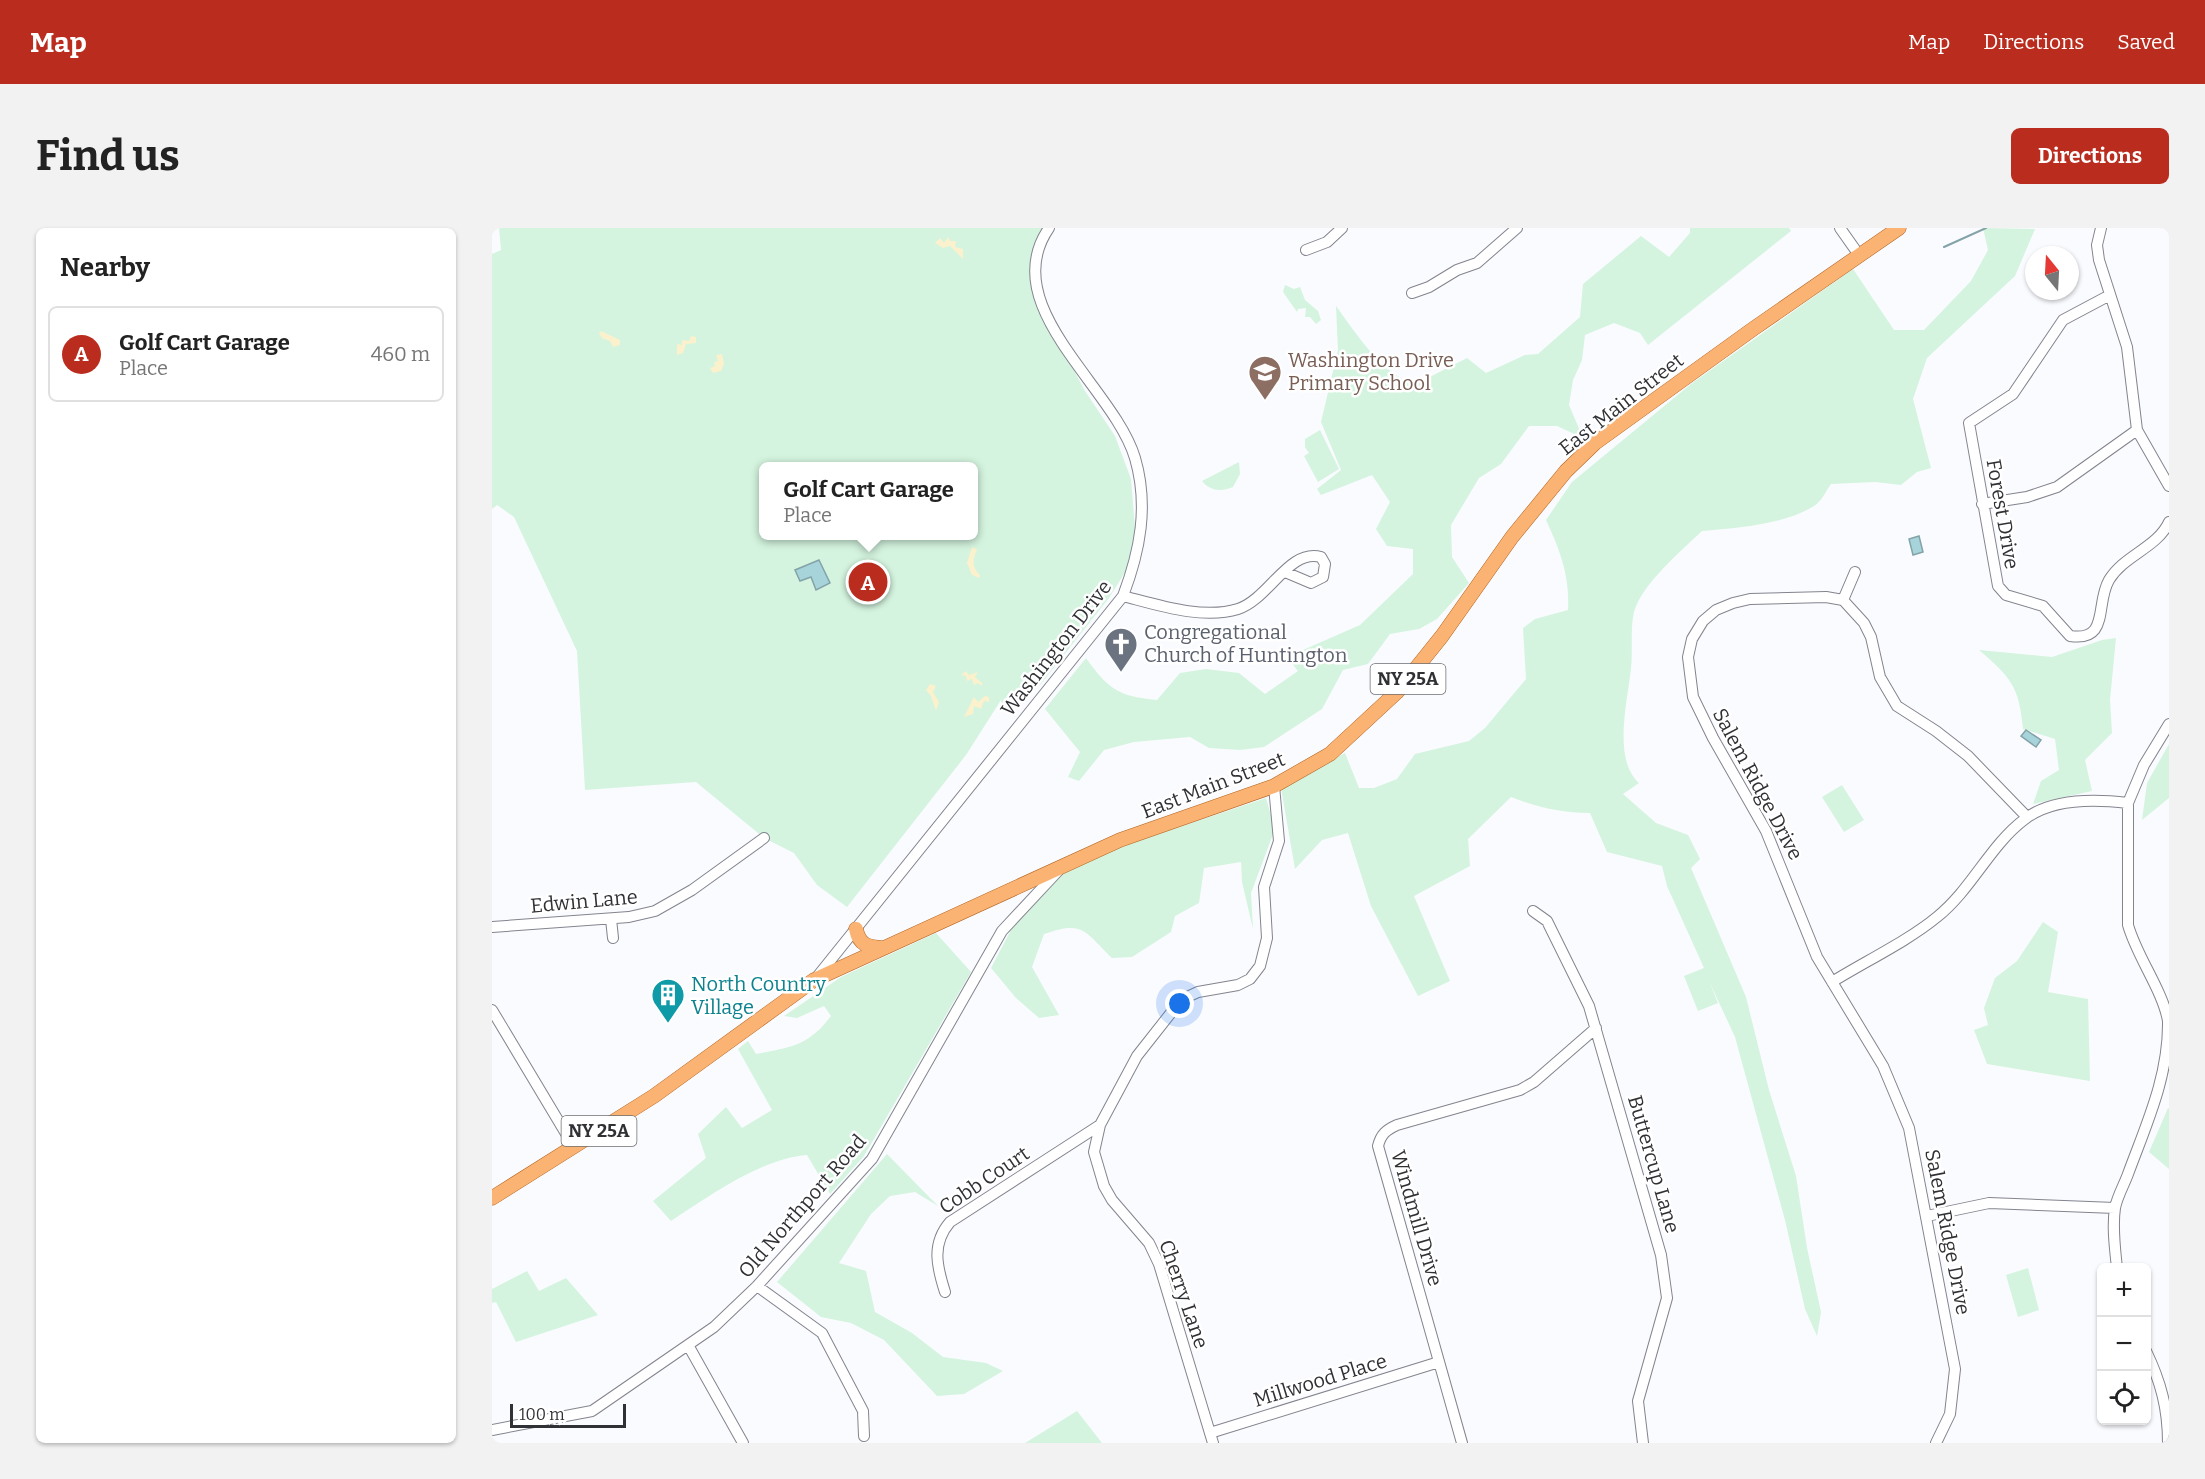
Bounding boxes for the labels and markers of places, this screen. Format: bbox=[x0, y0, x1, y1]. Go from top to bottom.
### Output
place label: Washington Drive Primary School bbox=[1288, 348, 1454, 395]
school or university icon: Washington Drive Primary School bbox=[1247, 354, 1283, 401]
pin: A bbox=[848, 560, 887, 604]
place label: Congregational Church of Huntington bbox=[1144, 620, 1348, 667]
church icon: Congregational Church of Huntington bbox=[1103, 626, 1139, 673]
place label: North Country Village bbox=[691, 972, 827, 1019]
building icon: North Country Village bbox=[650, 977, 686, 1024]

